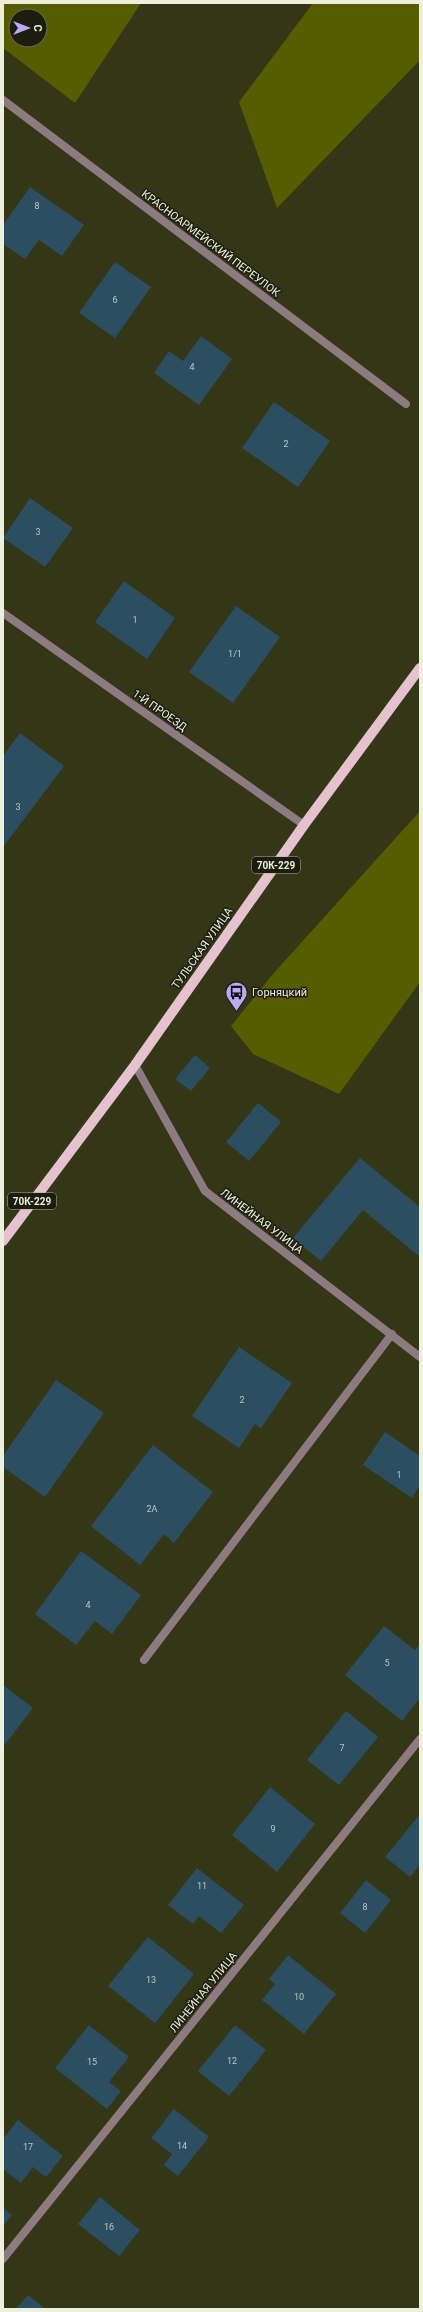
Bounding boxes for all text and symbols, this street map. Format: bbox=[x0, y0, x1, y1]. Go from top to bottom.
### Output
north arrow bbox=[8, 8, 48, 48]
text: С bbox=[31, 24, 44, 32]
street label: КРАСНОАРМЕЙСКИЙ ПЕРЕУЛОК bbox=[139, 187, 283, 300]
house number: 8 bbox=[34, 201, 40, 211]
house number: 6 bbox=[112, 295, 118, 305]
house number: 4 bbox=[189, 362, 195, 372]
house number: 2 bbox=[283, 439, 289, 449]
house number: 3 bbox=[35, 527, 41, 537]
house number: 1 bbox=[132, 615, 138, 625]
house number: 1/1 bbox=[228, 649, 242, 659]
street label: 1-Й ПРОЕЗД bbox=[130, 687, 189, 734]
house number: 3 bbox=[15, 802, 21, 812]
road number: 70К-229 bbox=[252, 857, 300, 873]
street label: ТУЛЬСКАЯ УЛИЦА bbox=[169, 904, 236, 992]
bus stop icon: Горняцкий bbox=[223, 979, 249, 1012]
place label: Горняцкий bbox=[252, 986, 307, 999]
street label: ЛИНЕЙНАЯ УЛИЦА bbox=[218, 1186, 306, 1257]
road number: 70К-229 bbox=[8, 1193, 56, 1209]
house number: 2 bbox=[239, 1395, 245, 1405]
house number: 1 bbox=[396, 1470, 402, 1480]
house number: 2А bbox=[147, 1504, 158, 1514]
house number: 4 bbox=[85, 1600, 91, 1610]
house number: 5 bbox=[384, 1658, 390, 1668]
house number: 7 bbox=[339, 1743, 345, 1753]
house number: 9 bbox=[270, 1824, 276, 1834]
house number: 11 bbox=[197, 1881, 207, 1891]
house number: 8 bbox=[362, 1902, 368, 1912]
street label: ЛИНЕЙНАЯ УЛИЦА bbox=[167, 1949, 240, 2035]
house number: 13 bbox=[146, 1975, 156, 1985]
house number: 10 bbox=[294, 1992, 304, 2002]
house number: 12 bbox=[227, 2056, 237, 2066]
house number: 15 bbox=[87, 2057, 97, 2067]
house number: 14 bbox=[177, 2141, 187, 2151]
house number: 17 bbox=[23, 2142, 33, 2152]
house number: 16 bbox=[104, 2222, 114, 2232]

